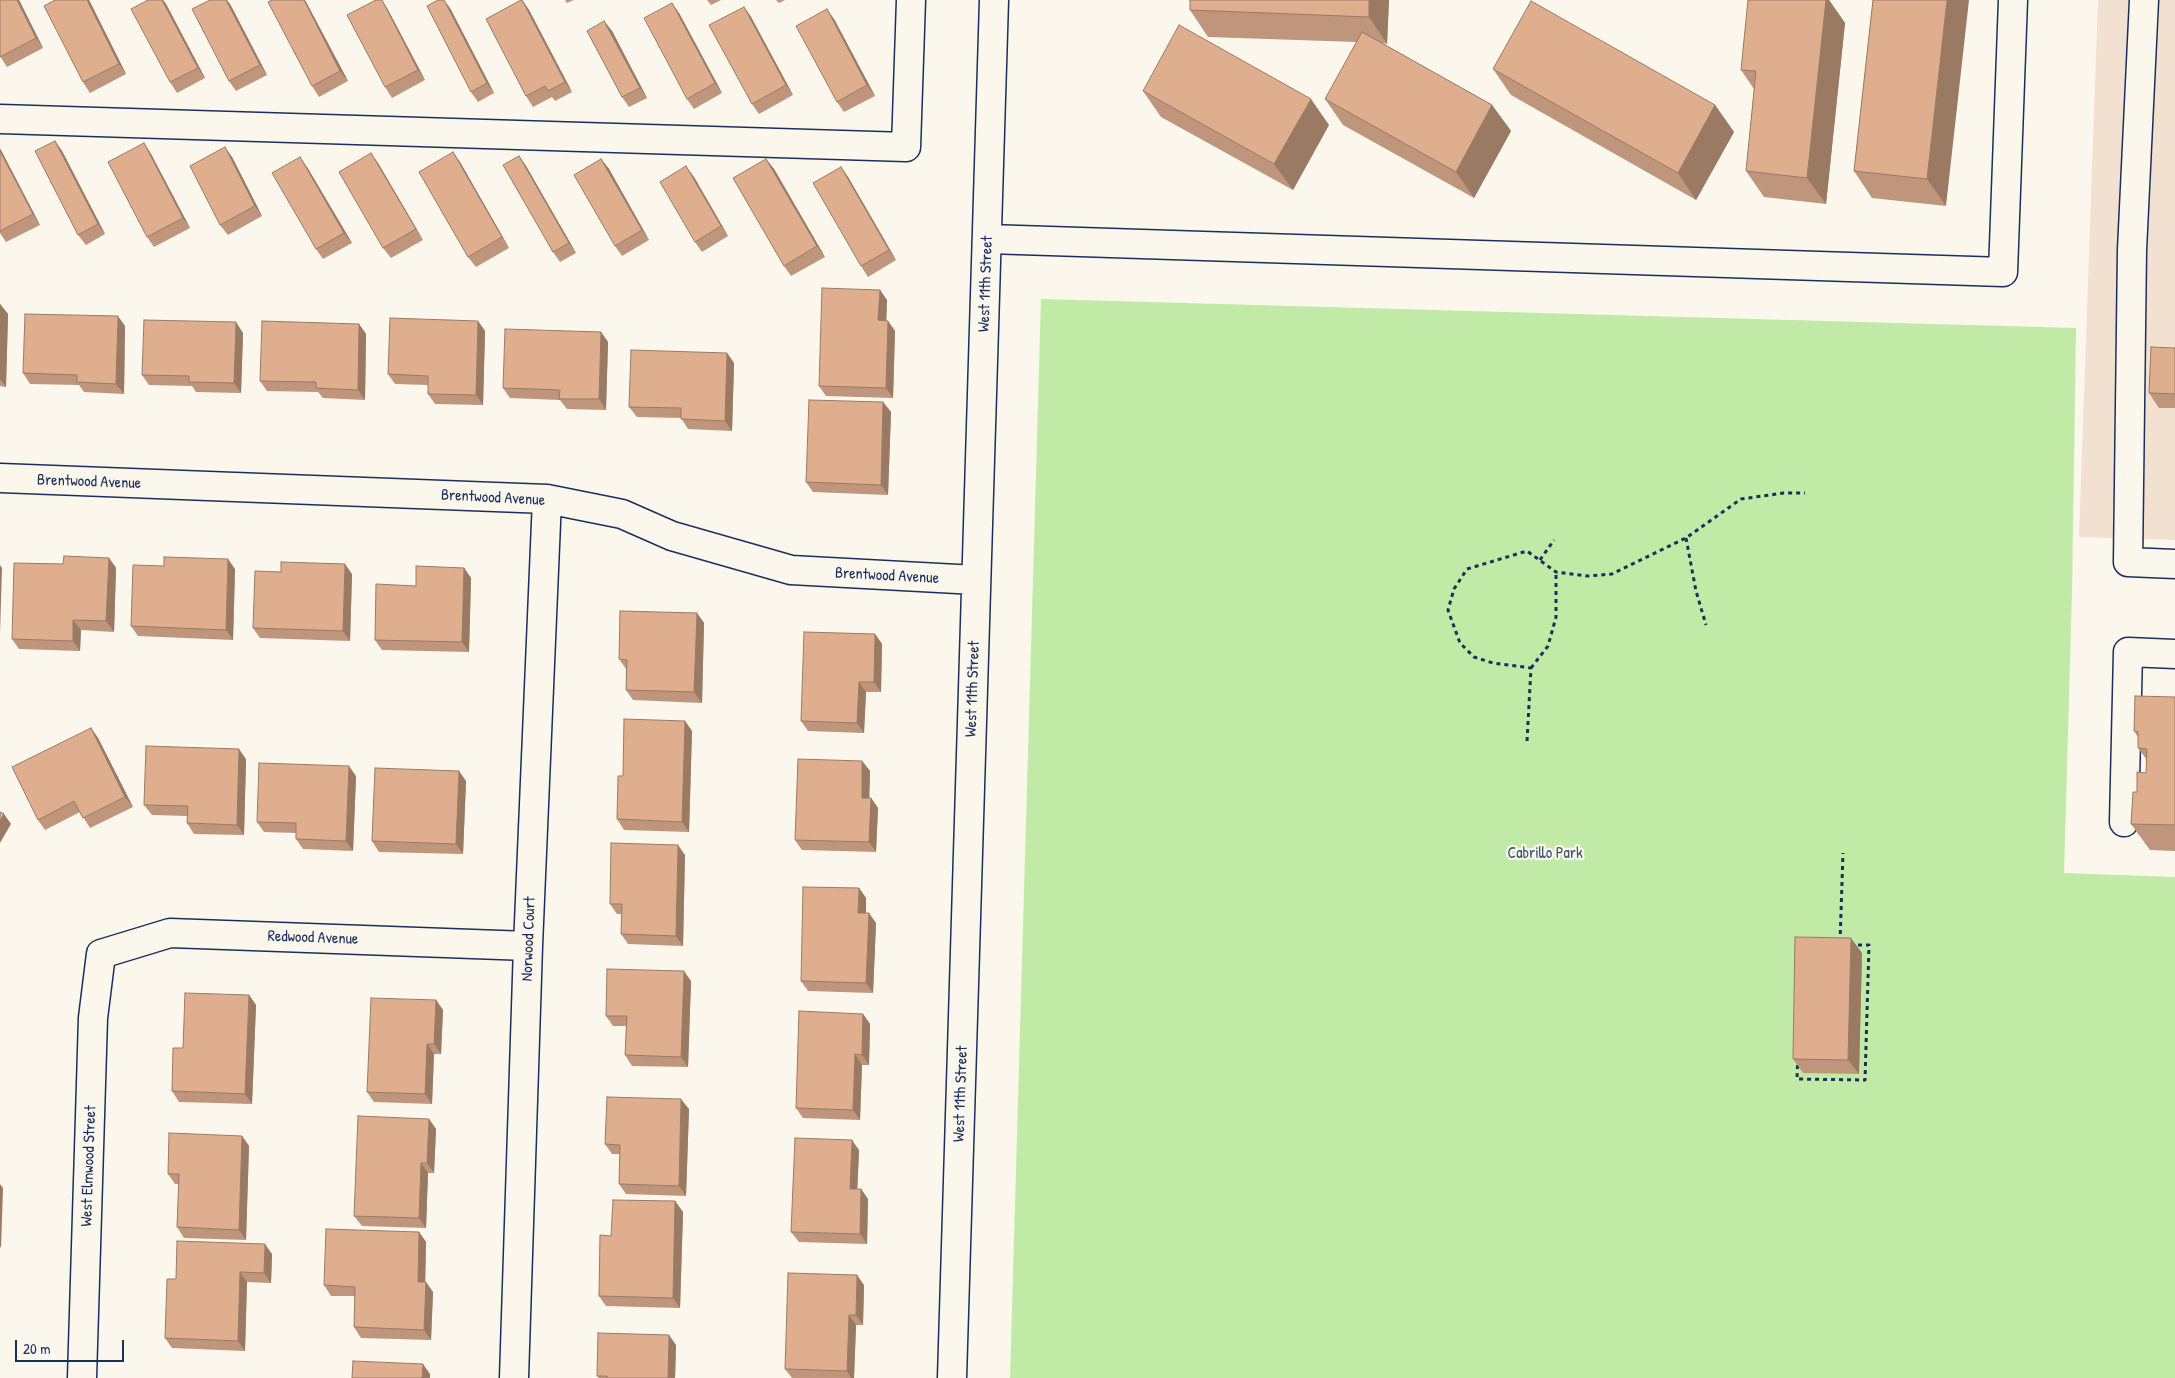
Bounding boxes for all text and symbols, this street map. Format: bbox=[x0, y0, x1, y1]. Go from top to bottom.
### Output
street label: West 11th Street bbox=[975, 236, 997, 332]
street label: Brentwood Avenue bbox=[37, 471, 141, 493]
street label: Brentwood Avenue bbox=[440, 486, 546, 510]
street label: Brentwood Avenue bbox=[834, 564, 940, 588]
street label: West 11th Street bbox=[962, 641, 984, 737]
park label: Cabrillo Park bbox=[1507, 844, 1583, 864]
street label: Norwood Court bbox=[518, 896, 540, 982]
street label: Redwood Avenue bbox=[267, 927, 359, 949]
street label: West 11th Street bbox=[950, 1046, 972, 1142]
street label: West Elmwood Street bbox=[77, 1105, 101, 1227]
scale bar bbox=[18, 1330, 126, 1362]
text: 20 m bbox=[23, 1338, 50, 1359]

